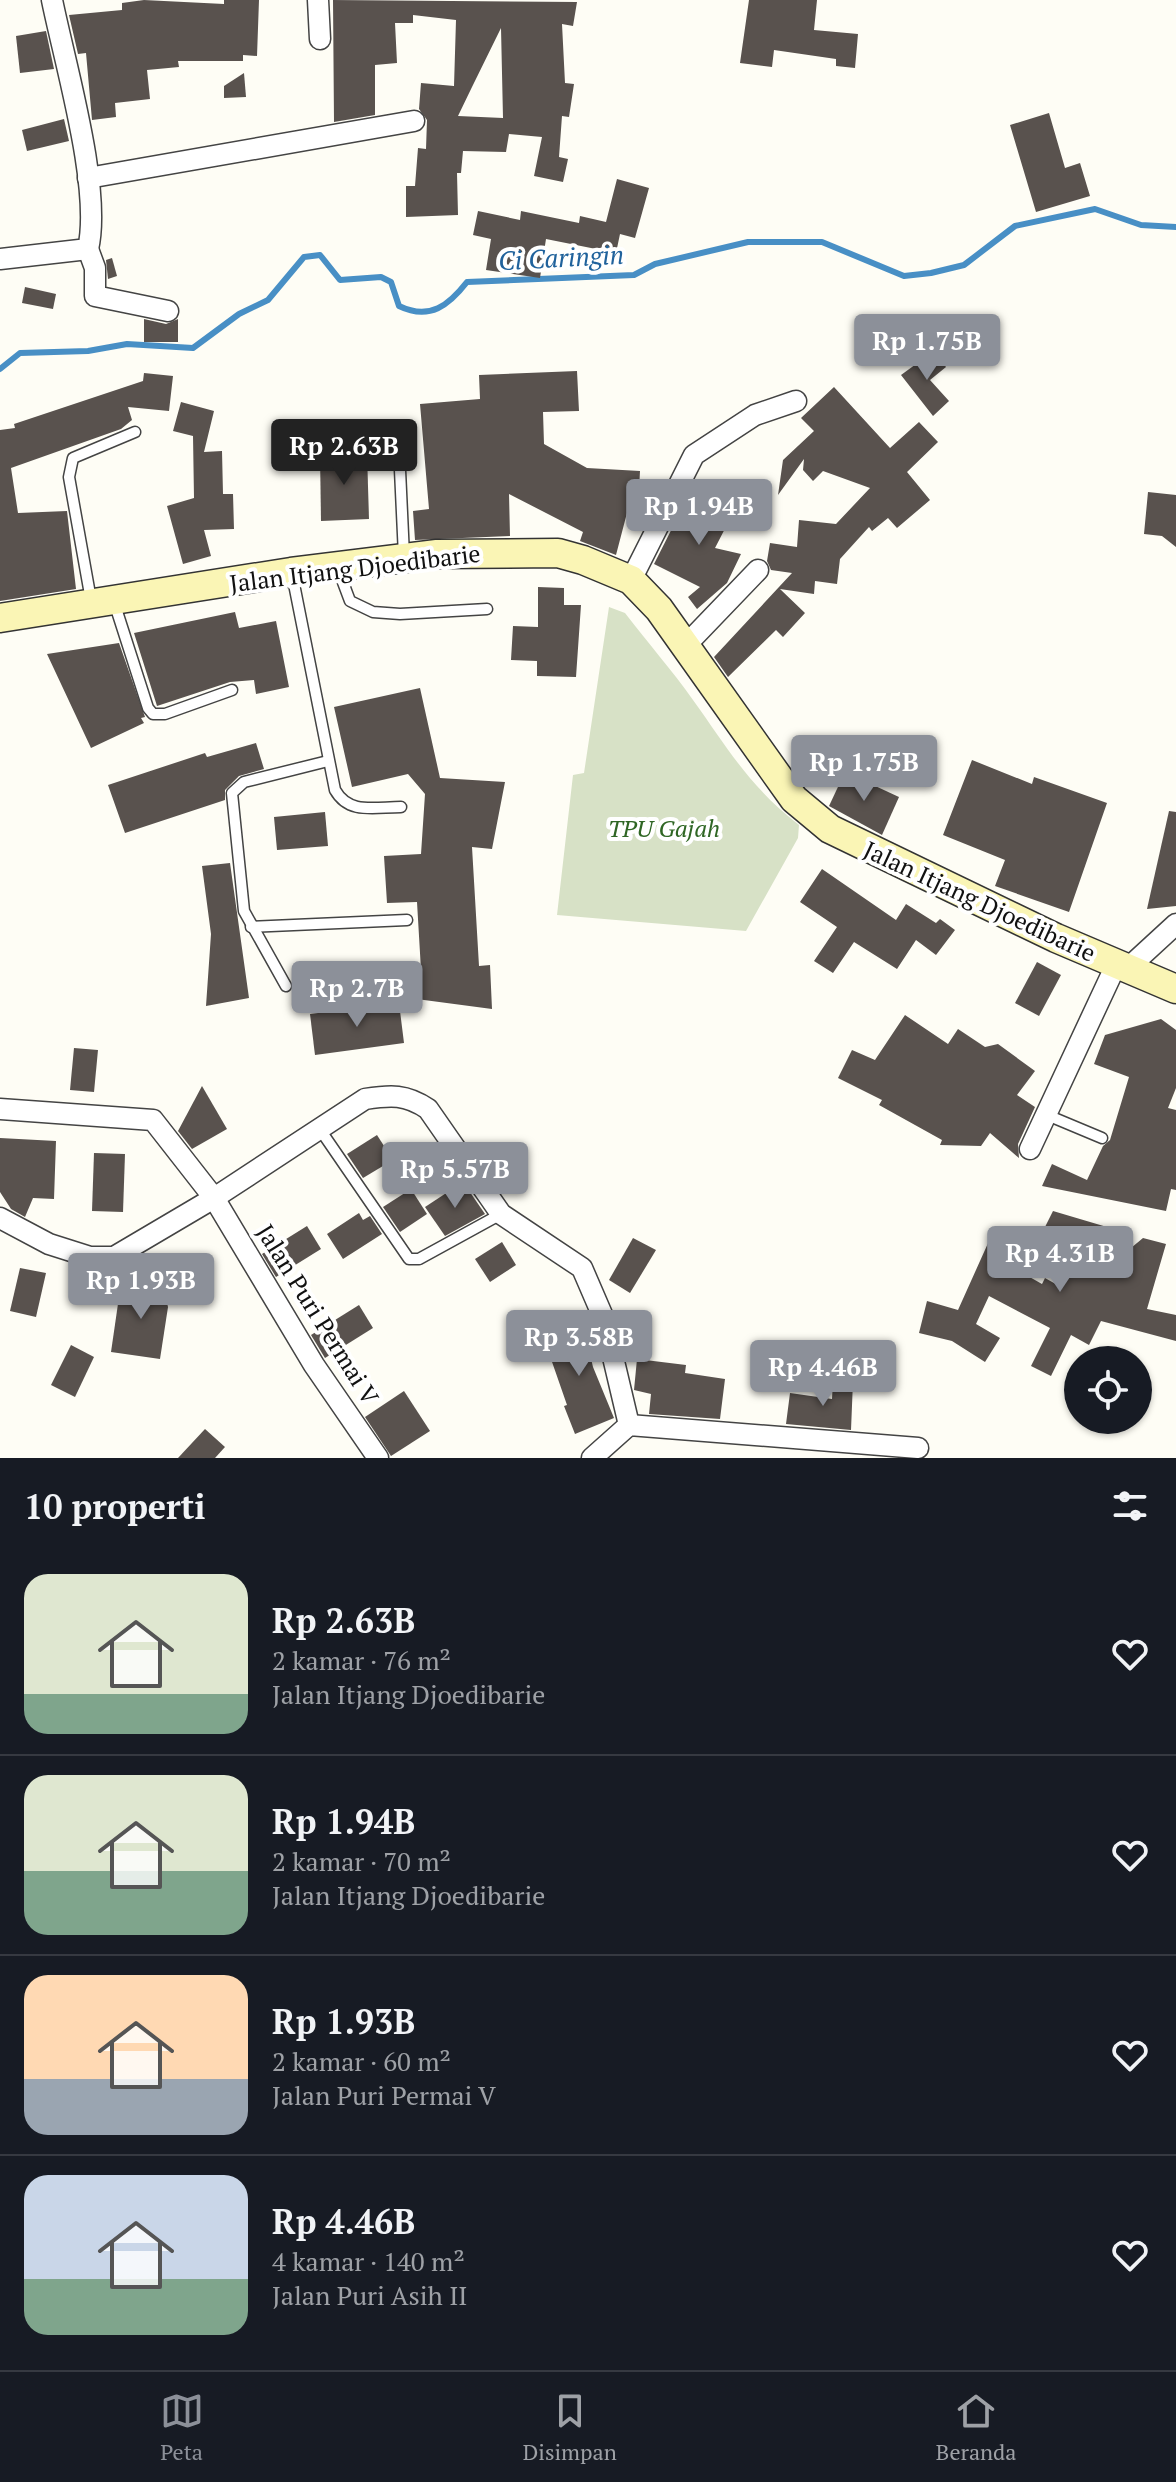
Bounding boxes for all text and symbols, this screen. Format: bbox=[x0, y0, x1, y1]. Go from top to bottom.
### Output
water label: Ci Caringin bbox=[497, 237, 625, 277]
pin: Rp 1.75B bbox=[844, 314, 1010, 382]
text: Rp 1.75B bbox=[872, 323, 982, 357]
pin: Rp 2.63B bbox=[261, 419, 427, 487]
text: Rp 2.63B bbox=[289, 428, 399, 462]
pin: Rp 1.94B bbox=[616, 479, 782, 547]
text: Rp 1.94B bbox=[644, 488, 754, 522]
street label: Jalan Itjang Djoedibarie bbox=[228, 537, 482, 599]
pin: Rp 1.75B bbox=[781, 735, 947, 803]
text: Rp 1.75B bbox=[809, 744, 919, 778]
park label: TPU Gajah bbox=[608, 812, 720, 844]
street label: Jalan Itjang Djoedibarie bbox=[859, 833, 1101, 969]
pin: Rp 2.7B bbox=[283, 961, 431, 1029]
text: Rp 2.7B bbox=[310, 970, 404, 1004]
pin: Rp 5.57B bbox=[372, 1142, 538, 1210]
text: Rp 5.57B bbox=[400, 1151, 510, 1185]
street label: Jalan Puri Permai V bbox=[250, 1218, 387, 1411]
pin: Rp 4.31B bbox=[977, 1226, 1143, 1294]
text: Rp 4.31B bbox=[1005, 1235, 1115, 1269]
pin: Rp 1.93B bbox=[58, 1253, 224, 1321]
text: Rp 1.93B bbox=[86, 1262, 196, 1296]
pin: Rp 3.58B bbox=[496, 1310, 662, 1378]
text: Rp 3.58B bbox=[524, 1319, 634, 1353]
pin: Rp 4.46B bbox=[740, 1340, 906, 1408]
map controls bbox=[1064, 1346, 1152, 1434]
button: locate bbox=[1064, 1346, 1152, 1434]
text: Rp 4.46B bbox=[768, 1349, 878, 1383]
text: 10 properti bbox=[24, 1484, 206, 1529]
icon: filters bbox=[1108, 1484, 1152, 1528]
text: Rp 2.63B bbox=[272, 1598, 415, 1643]
icon: home bbox=[88, 1606, 184, 1702]
icon: heart bbox=[1108, 1632, 1152, 1676]
text: 2 kamar · 76 m² bbox=[272, 1643, 451, 1677]
text: Jalan Itjang Djoedibarie bbox=[272, 1677, 545, 1711]
text: Rp 1.94B bbox=[272, 1799, 415, 1844]
icon: home bbox=[88, 1807, 184, 1903]
icon: heart bbox=[1108, 1833, 1152, 1877]
text: 2 kamar · 70 m² bbox=[272, 1844, 451, 1878]
text: Jalan Itjang Djoedibarie bbox=[272, 1878, 545, 1912]
text: Rp 1.93B bbox=[272, 1999, 415, 2044]
icon: home bbox=[88, 2007, 184, 2103]
icon: heart bbox=[1108, 2033, 1152, 2077]
text: 2 kamar · 60 m² bbox=[272, 2044, 451, 2078]
text: Jalan Puri Permai V bbox=[272, 2078, 496, 2112]
text: Rp 4.46B bbox=[272, 2199, 415, 2244]
icon: home bbox=[88, 2207, 184, 2303]
icon: heart bbox=[1108, 2233, 1152, 2277]
text: 4 kamar · 140 m² bbox=[272, 2244, 465, 2278]
text: Jalan Puri Asih II bbox=[272, 2278, 467, 2312]
tab: Peta bbox=[160, 2389, 204, 2466]
tab: Disimpan bbox=[523, 2389, 617, 2466]
tab: Beranda bbox=[936, 2389, 1016, 2466]

